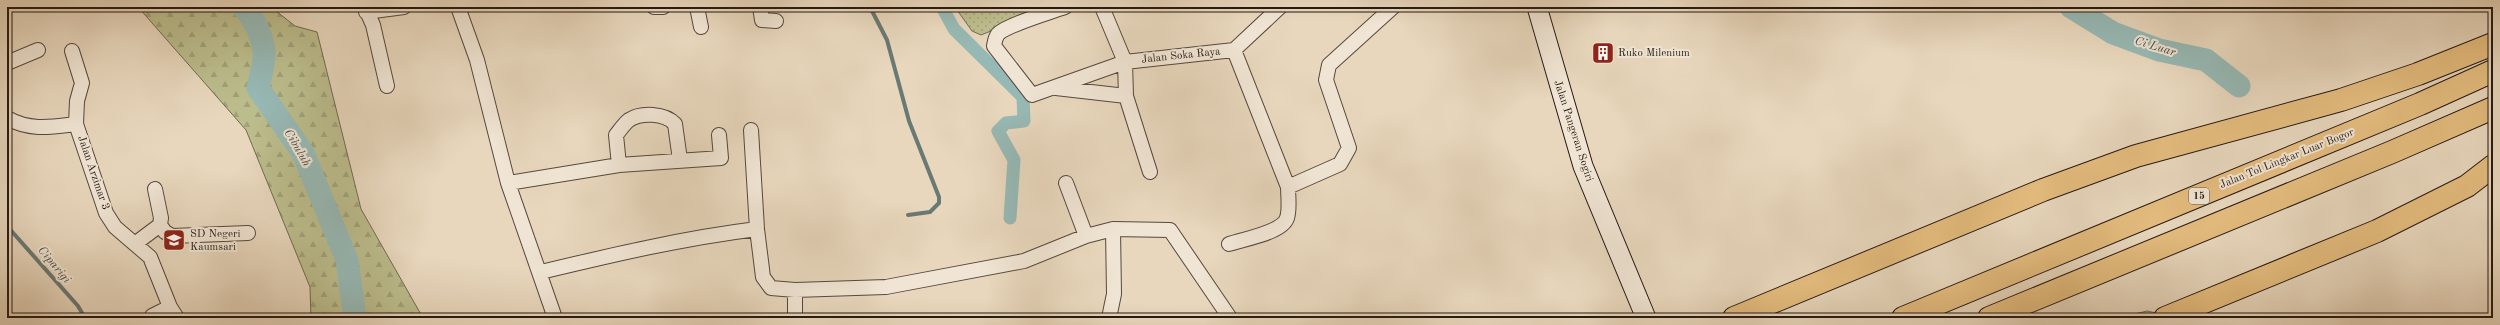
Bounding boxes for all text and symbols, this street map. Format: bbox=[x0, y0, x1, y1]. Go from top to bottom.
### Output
water label: Ci Luar bbox=[2133, 35, 2178, 59]
building icon: Ruko Milenium bbox=[1590, 40, 1616, 66]
street label: Jalan Soka Raya bbox=[1141, 46, 1222, 66]
place label: Ruko Milenium bbox=[1618, 48, 1690, 59]
street label: Jalan Pangeran Sogiri bbox=[1551, 79, 1595, 183]
water label: Cibuluh bbox=[282, 127, 312, 169]
street label: Jalan Tol Lingkar Luar Bogor bbox=[2218, 127, 2356, 191]
street label: Jalan Arzimar 3 bbox=[75, 134, 111, 212]
road number: 15 bbox=[2189, 188, 2209, 204]
school or university icon: SD Negeri Kaumsari bbox=[161, 227, 187, 253]
place label: SD Negeri Kaumsari bbox=[190, 229, 241, 253]
water label: Ciparigi bbox=[35, 244, 73, 286]

